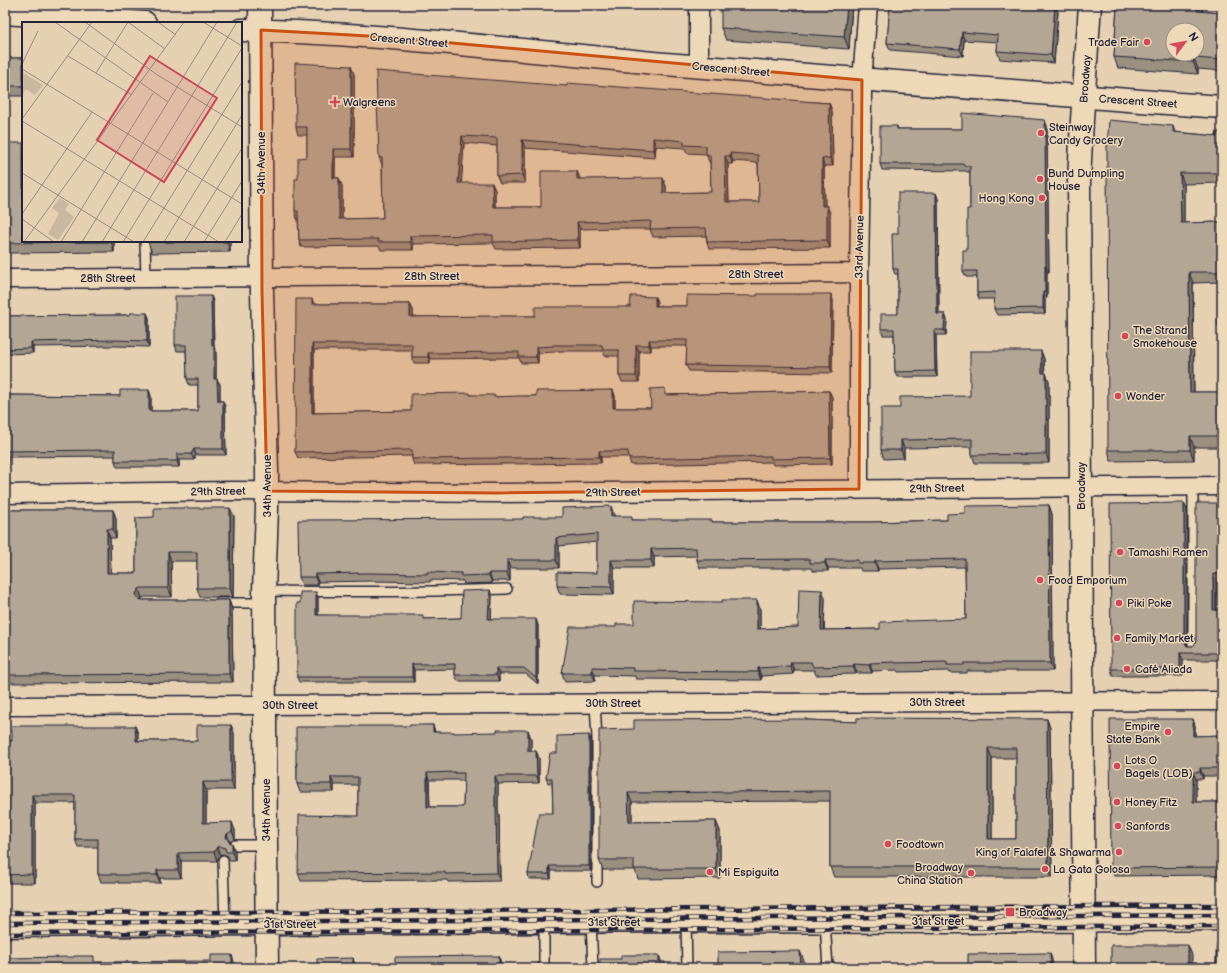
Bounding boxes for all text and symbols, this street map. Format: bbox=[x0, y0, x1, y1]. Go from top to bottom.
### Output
inset map bbox=[22, 22, 242, 242]
north arrow bbox=[1165, 22, 1205, 62]
text: N bbox=[1185, 30, 1201, 44]
street label: Crescent Street bbox=[369, 31, 449, 50]
place label: Trade Fair bbox=[1088, 36, 1140, 49]
marker: Trade Fair bbox=[1142, 37, 1152, 47]
street label: Broadway bbox=[1077, 55, 1094, 103]
street label: Crescent Street bbox=[691, 60, 771, 79]
street label: Crescent Street bbox=[1098, 92, 1178, 111]
place label: Walgreens bbox=[343, 96, 396, 109]
marker: Walgreens bbox=[330, 97, 340, 107]
place label: Steinway Candy Grocery bbox=[1049, 121, 1123, 147]
marker: Steinway Candy Grocery bbox=[1036, 128, 1046, 138]
street label: 34th Avenue bbox=[255, 131, 268, 194]
place label: Bund Dumpling House bbox=[1048, 167, 1124, 193]
marker: Bund Dumpling House bbox=[1035, 174, 1045, 184]
place label: Hong Kong bbox=[978, 192, 1034, 205]
marker: Hong Kong bbox=[1037, 193, 1047, 203]
street label: 33rd Avenue bbox=[852, 215, 867, 279]
street label: 28th Street bbox=[728, 268, 784, 281]
street label: 28th Street bbox=[404, 270, 460, 283]
street label: 28th Street bbox=[80, 272, 136, 285]
place label: The Strand Smokehouse bbox=[1133, 324, 1198, 350]
marker: The Strand Smokehouse bbox=[1120, 331, 1130, 341]
place label: Wonder bbox=[1126, 390, 1166, 403]
marker: Wonder bbox=[1113, 391, 1123, 401]
street label: 34th Avenue bbox=[261, 454, 274, 517]
street label: Broadway bbox=[1075, 462, 1088, 510]
street label: 29th Street bbox=[909, 482, 965, 495]
street label: 29th Street bbox=[190, 485, 246, 498]
street label: 29th Street bbox=[585, 486, 641, 499]
place label: Tamashi Ramen bbox=[1128, 546, 1208, 559]
marker: Tamashi Ramen bbox=[1115, 547, 1125, 557]
place label: Food Emporium bbox=[1048, 574, 1127, 587]
marker: Food Emporium bbox=[1035, 575, 1045, 585]
place label: Piki Poke bbox=[1127, 597, 1172, 610]
marker: Piki Poke bbox=[1114, 598, 1124, 608]
place label: Family Market bbox=[1125, 632, 1194, 645]
marker: Family Market bbox=[1112, 633, 1122, 643]
place label: Café Aliada bbox=[1135, 663, 1192, 676]
marker: Café Aliada bbox=[1122, 664, 1132, 674]
street label: 30th Street bbox=[909, 696, 965, 709]
street label: 30th Street bbox=[585, 697, 641, 710]
street label: 30th Street bbox=[262, 699, 318, 712]
place label: Empire State Bank bbox=[1106, 720, 1161, 746]
marker: Empire State Bank bbox=[1163, 727, 1173, 737]
place label: Lots O Bagels (LOB) bbox=[1125, 754, 1193, 780]
marker: Lots O Bagels (LOB) bbox=[1112, 761, 1122, 771]
street label: 34th Avenue bbox=[260, 778, 273, 841]
place label: Honey Fitz bbox=[1125, 796, 1178, 809]
marker: Honey Fitz bbox=[1112, 797, 1122, 807]
place label: Sanfords bbox=[1126, 820, 1170, 833]
marker: Sanfords bbox=[1113, 821, 1123, 831]
place label: Foodtown bbox=[896, 838, 944, 851]
marker: Foodtown bbox=[883, 839, 893, 849]
place label: King of Falafel & Shawarma bbox=[975, 846, 1111, 859]
marker: King of Falafel & Shawarma bbox=[1114, 847, 1124, 857]
place label: Broadway China Station bbox=[897, 861, 963, 887]
place label: La Gata Golosa bbox=[1053, 863, 1130, 876]
marker: La Gata Golosa bbox=[1040, 864, 1050, 874]
place label: Mi Espiguita bbox=[718, 866, 779, 879]
marker: Mi Espiguita bbox=[705, 867, 715, 877]
marker: Broadway China Station bbox=[966, 868, 976, 878]
marker: Broadway bbox=[1004, 906, 1016, 918]
place label: Broadway bbox=[1019, 906, 1067, 919]
street label: 31st Street bbox=[912, 915, 965, 928]
street label: 31st Street bbox=[588, 916, 641, 929]
street label: 31st Street bbox=[264, 918, 317, 931]

